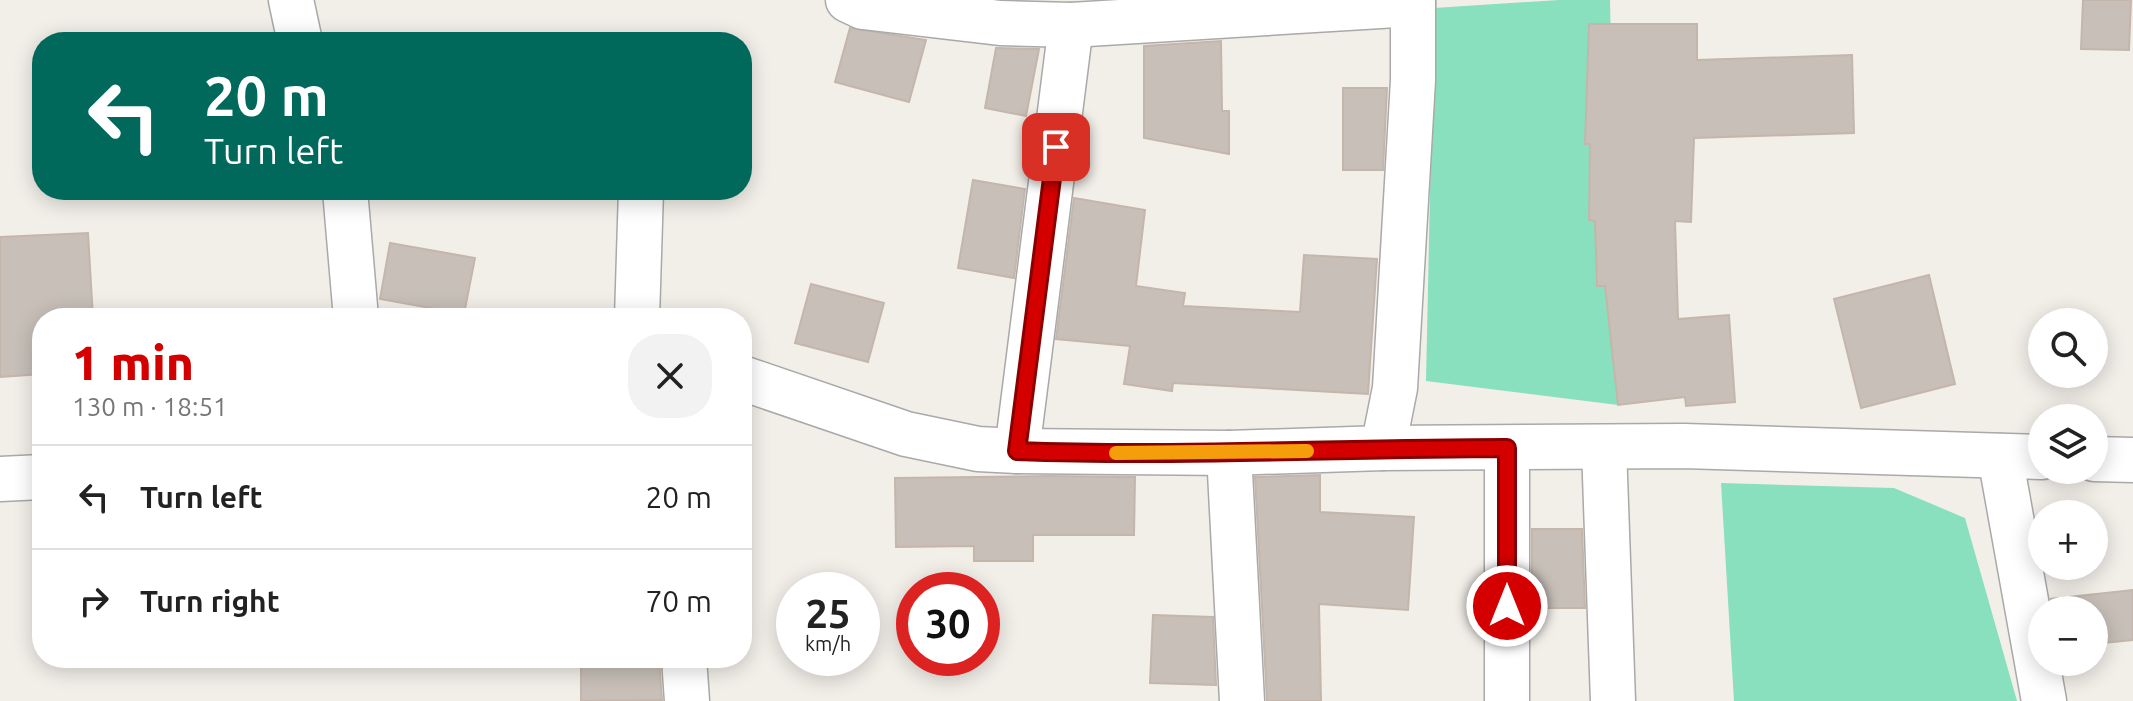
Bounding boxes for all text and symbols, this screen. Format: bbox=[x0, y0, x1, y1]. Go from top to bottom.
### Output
icon: left bbox=[72, 64, 176, 168]
text: 20 m bbox=[204, 64, 329, 127]
pin bbox=[1022, 113, 1090, 181]
icon: arrive bbox=[1034, 125, 1078, 169]
text: Turn left bbox=[204, 130, 343, 171]
map controls bbox=[2028, 308, 2108, 676]
button: search bbox=[2028, 308, 2108, 388]
button: close bbox=[628, 334, 712, 418]
text: 1 min bbox=[72, 335, 194, 389]
text: 130 m · 18:51 bbox=[72, 392, 228, 421]
button: layers bbox=[2028, 404, 2108, 484]
icon: left bbox=[72, 475, 116, 519]
text: Turn left bbox=[140, 480, 262, 514]
text: 20 m bbox=[645, 480, 712, 514]
button: + bbox=[2028, 500, 2108, 580]
position arrow bbox=[1465, 564, 1549, 648]
speed limit sign: 30 bbox=[896, 572, 1000, 676]
icon: right bbox=[72, 579, 116, 623]
text: Turn right bbox=[140, 584, 280, 618]
text: 70 m bbox=[645, 584, 712, 618]
text: 25 bbox=[805, 591, 851, 636]
button: − bbox=[2028, 596, 2108, 676]
text: km/h bbox=[805, 632, 851, 655]

